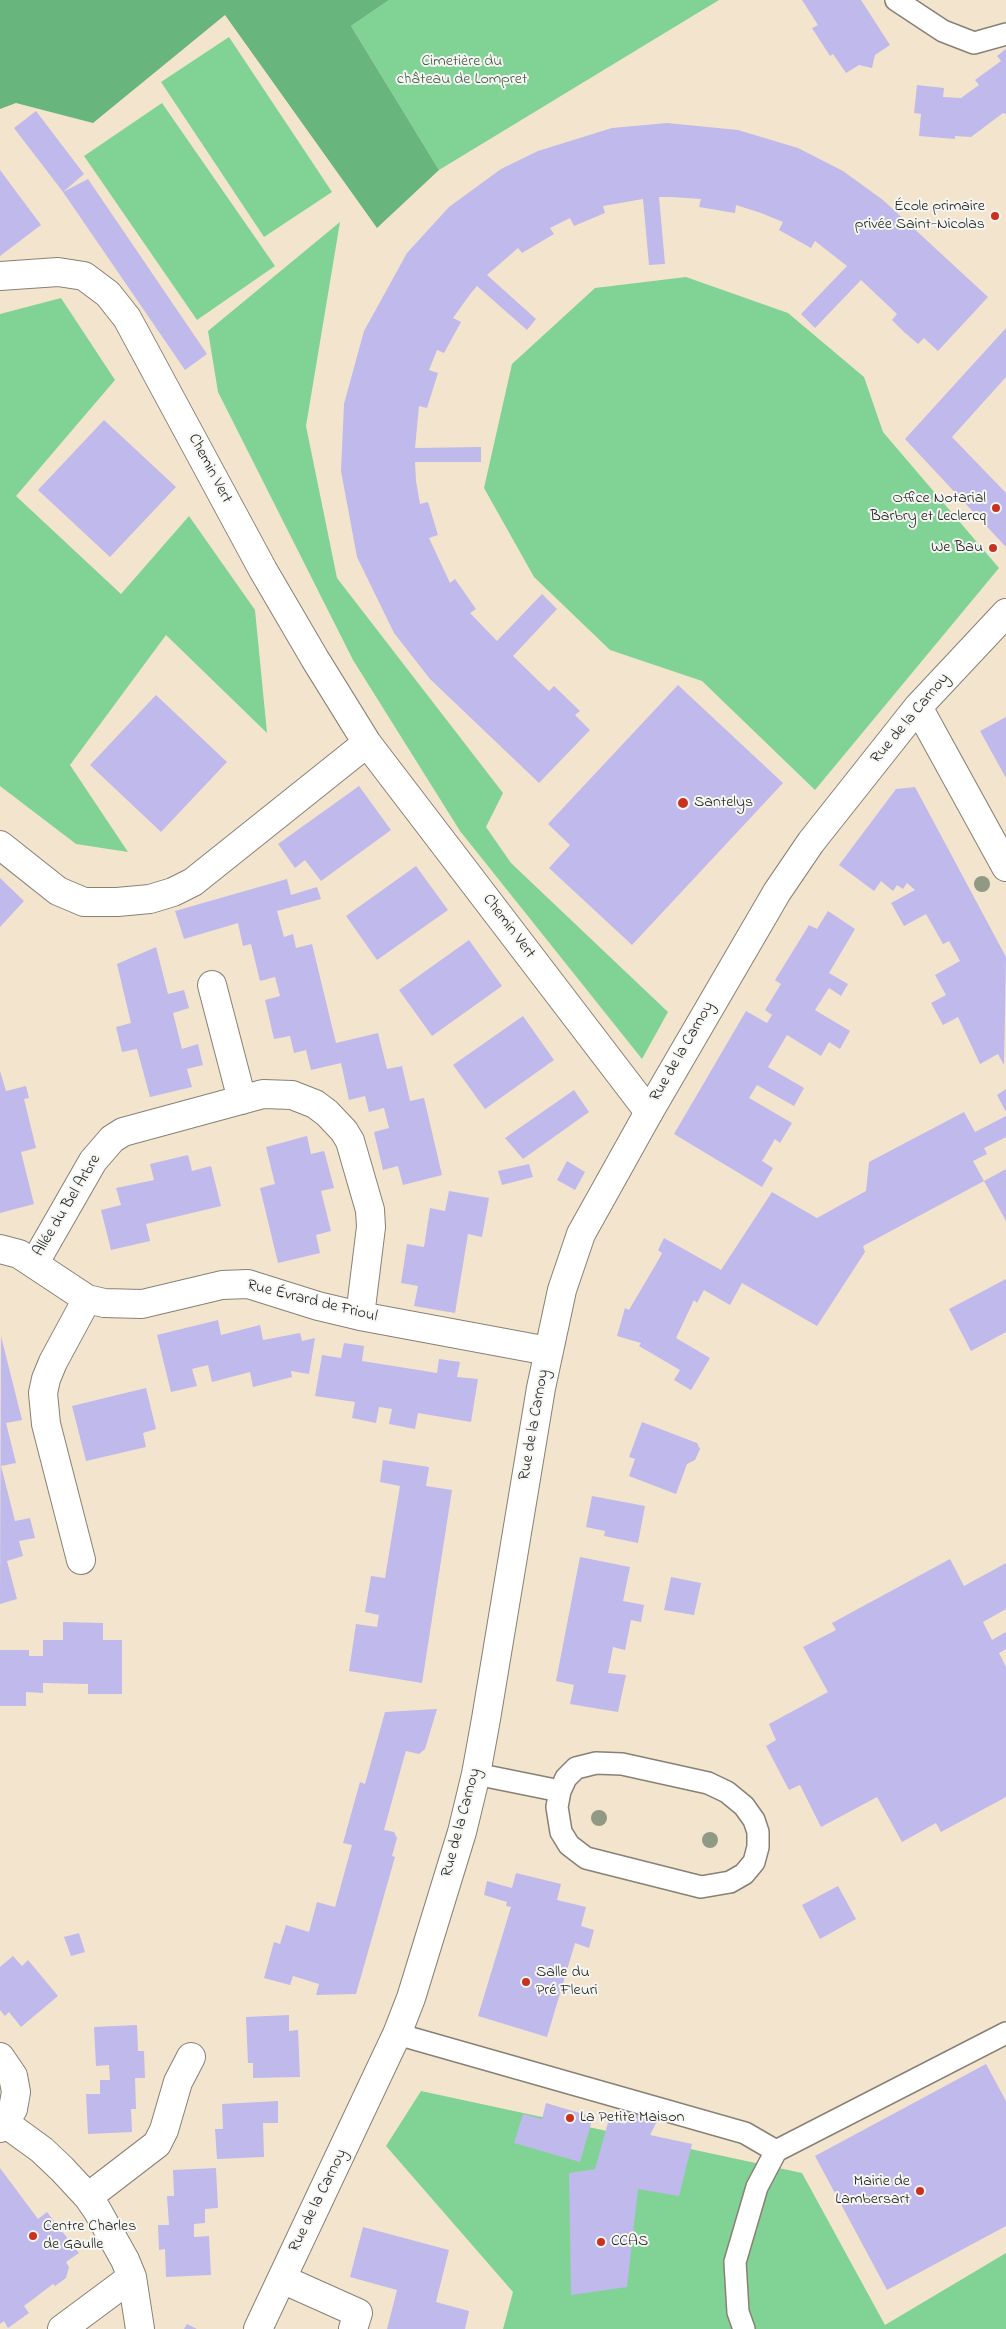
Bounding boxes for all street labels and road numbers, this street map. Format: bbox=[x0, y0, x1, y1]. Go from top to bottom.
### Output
street label: Chemin Vert bbox=[183, 431, 235, 507]
street label: Rue de la Carnoy bbox=[868, 670, 954, 768]
street label: Chemin Vert bbox=[478, 891, 538, 963]
street label: Rue de la Carnoy bbox=[647, 999, 719, 1105]
street label: Allée du Bel Arbre bbox=[30, 1151, 106, 1261]
street label: Rue Évrard de Frioul bbox=[245, 1277, 379, 1327]
street label: Rue de la Carnoy bbox=[516, 1368, 554, 1482]
street label: Rue de la Carnoy bbox=[438, 1766, 486, 1880]
street label: Rue de la Carnoy bbox=[286, 2146, 352, 2256]

